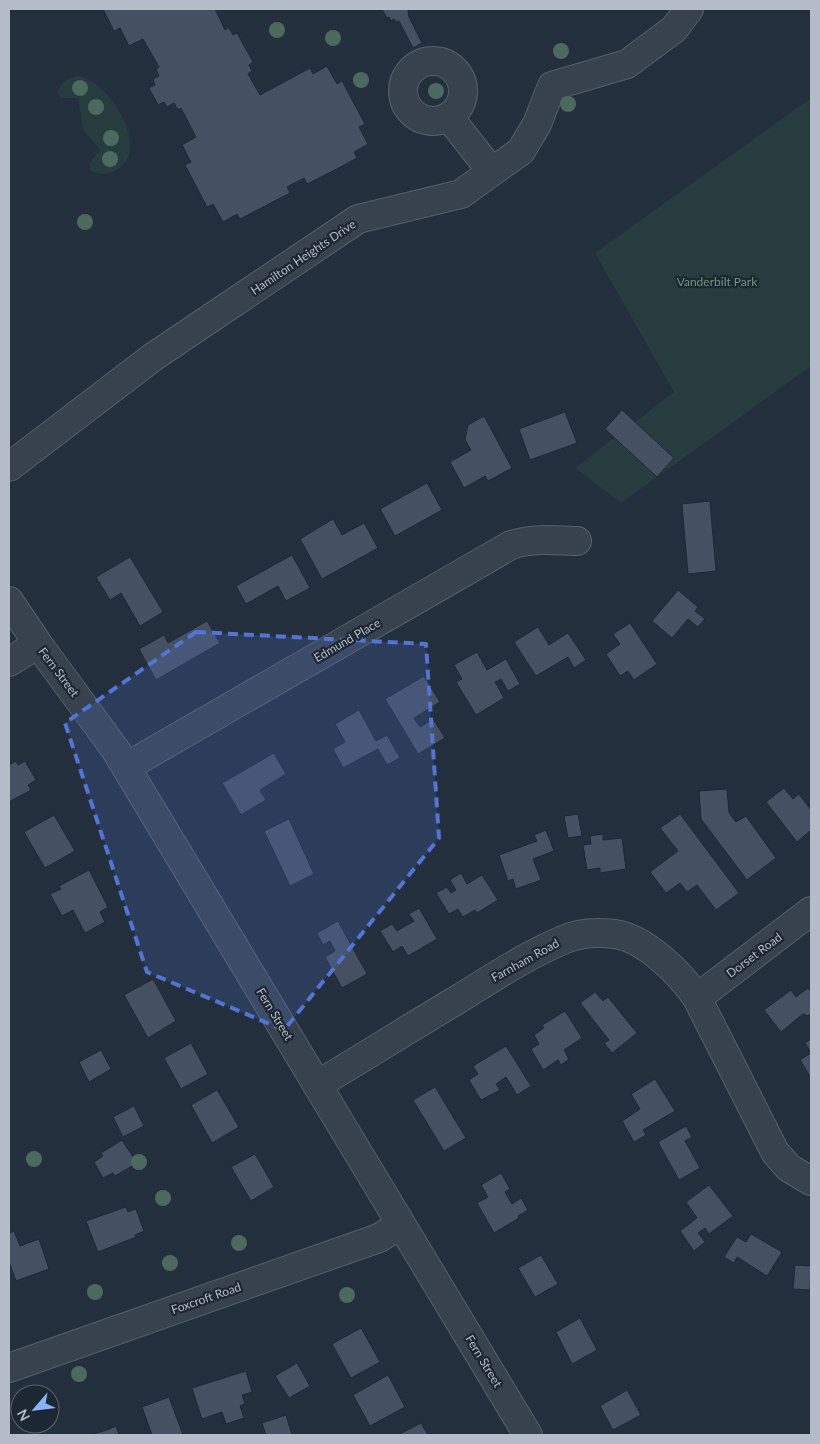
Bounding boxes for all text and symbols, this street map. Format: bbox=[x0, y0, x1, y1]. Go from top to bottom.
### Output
street label: Hamilton Heights Drive bbox=[248, 216, 358, 298]
park label: Vanderbilt Park bbox=[677, 274, 758, 289]
street label: Edmund Place bbox=[311, 615, 383, 665]
street label: Fern Street bbox=[35, 644, 83, 700]
street label: Dorset Road bbox=[723, 929, 785, 981]
street label: Farnham Road bbox=[488, 935, 562, 985]
street label: Fern Street bbox=[254, 985, 297, 1043]
street label: Foxcroft Road bbox=[169, 1279, 243, 1317]
street label: Fern Street bbox=[463, 1332, 506, 1390]
north arrow bbox=[10, 1384, 60, 1434]
text: N bbox=[13, 1407, 33, 1424]

